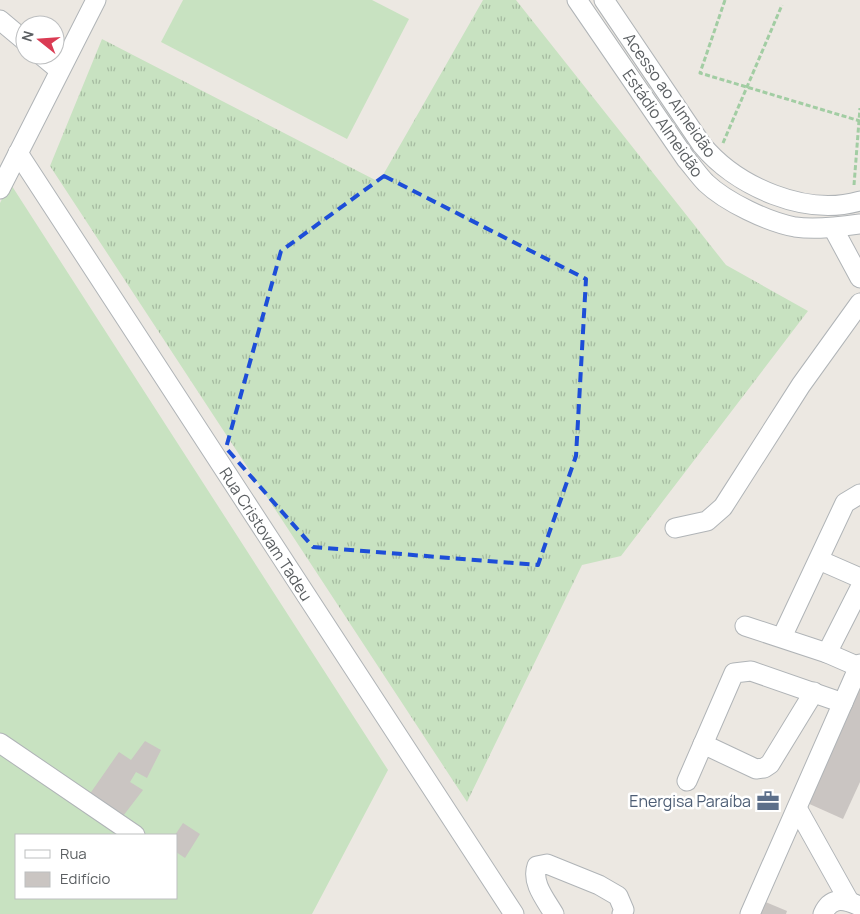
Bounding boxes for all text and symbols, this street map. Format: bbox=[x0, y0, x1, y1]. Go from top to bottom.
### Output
north arrow bbox=[15, 15, 65, 65]
text: N bbox=[17, 28, 38, 44]
street label: Acesso ao Almeidão bbox=[619, 28, 721, 162]
street label: Estádio Almeidão bbox=[618, 65, 708, 181]
street label: Rua Cristovam Tadeu bbox=[215, 463, 317, 605]
office icon: Energisa Paraíba bbox=[755, 788, 781, 814]
place label: Energisa Paraíba bbox=[629, 790, 751, 812]
legend bbox=[15, 834, 178, 899]
text: Rua bbox=[60, 843, 87, 864]
text: Edifício bbox=[60, 868, 111, 889]

